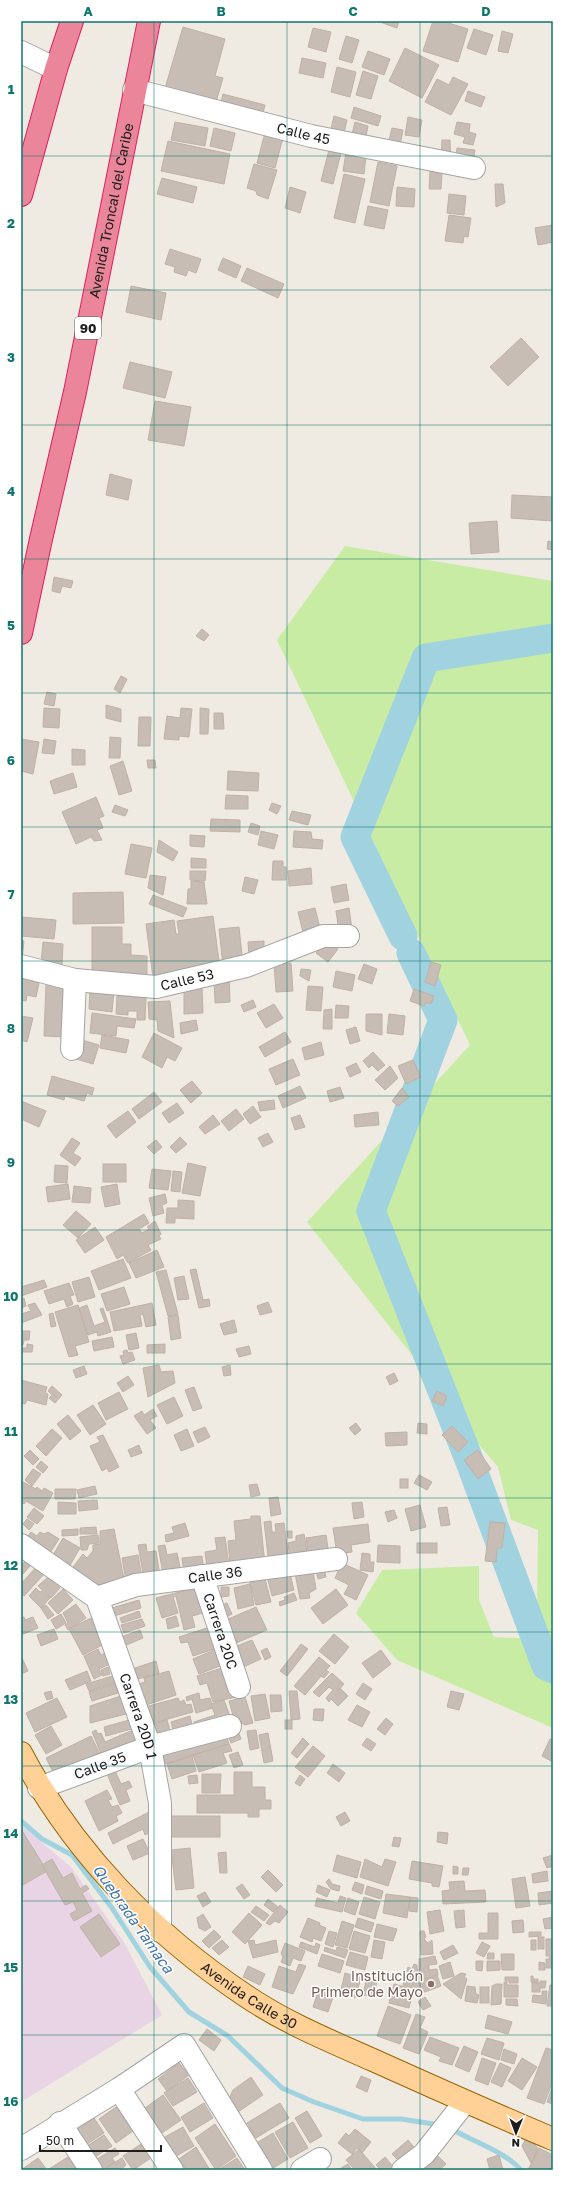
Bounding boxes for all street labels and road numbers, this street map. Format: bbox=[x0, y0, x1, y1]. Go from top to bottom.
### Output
street label: Calle 45 bbox=[275, 118, 332, 148]
street label: Avenida Troncal del Caribe bbox=[85, 121, 136, 299]
road number: 90 bbox=[75, 317, 101, 339]
street label: Calle 53 bbox=[159, 965, 215, 994]
street label: Calle 36 bbox=[187, 1562, 243, 1586]
street label: Carrera 20C bbox=[200, 1590, 241, 1671]
street label: Carrera 20D 1 bbox=[116, 1671, 161, 1761]
street label: Calle 35 bbox=[71, 1748, 128, 1782]
street label: Avenida Calle 30 bbox=[198, 1958, 300, 2032]

